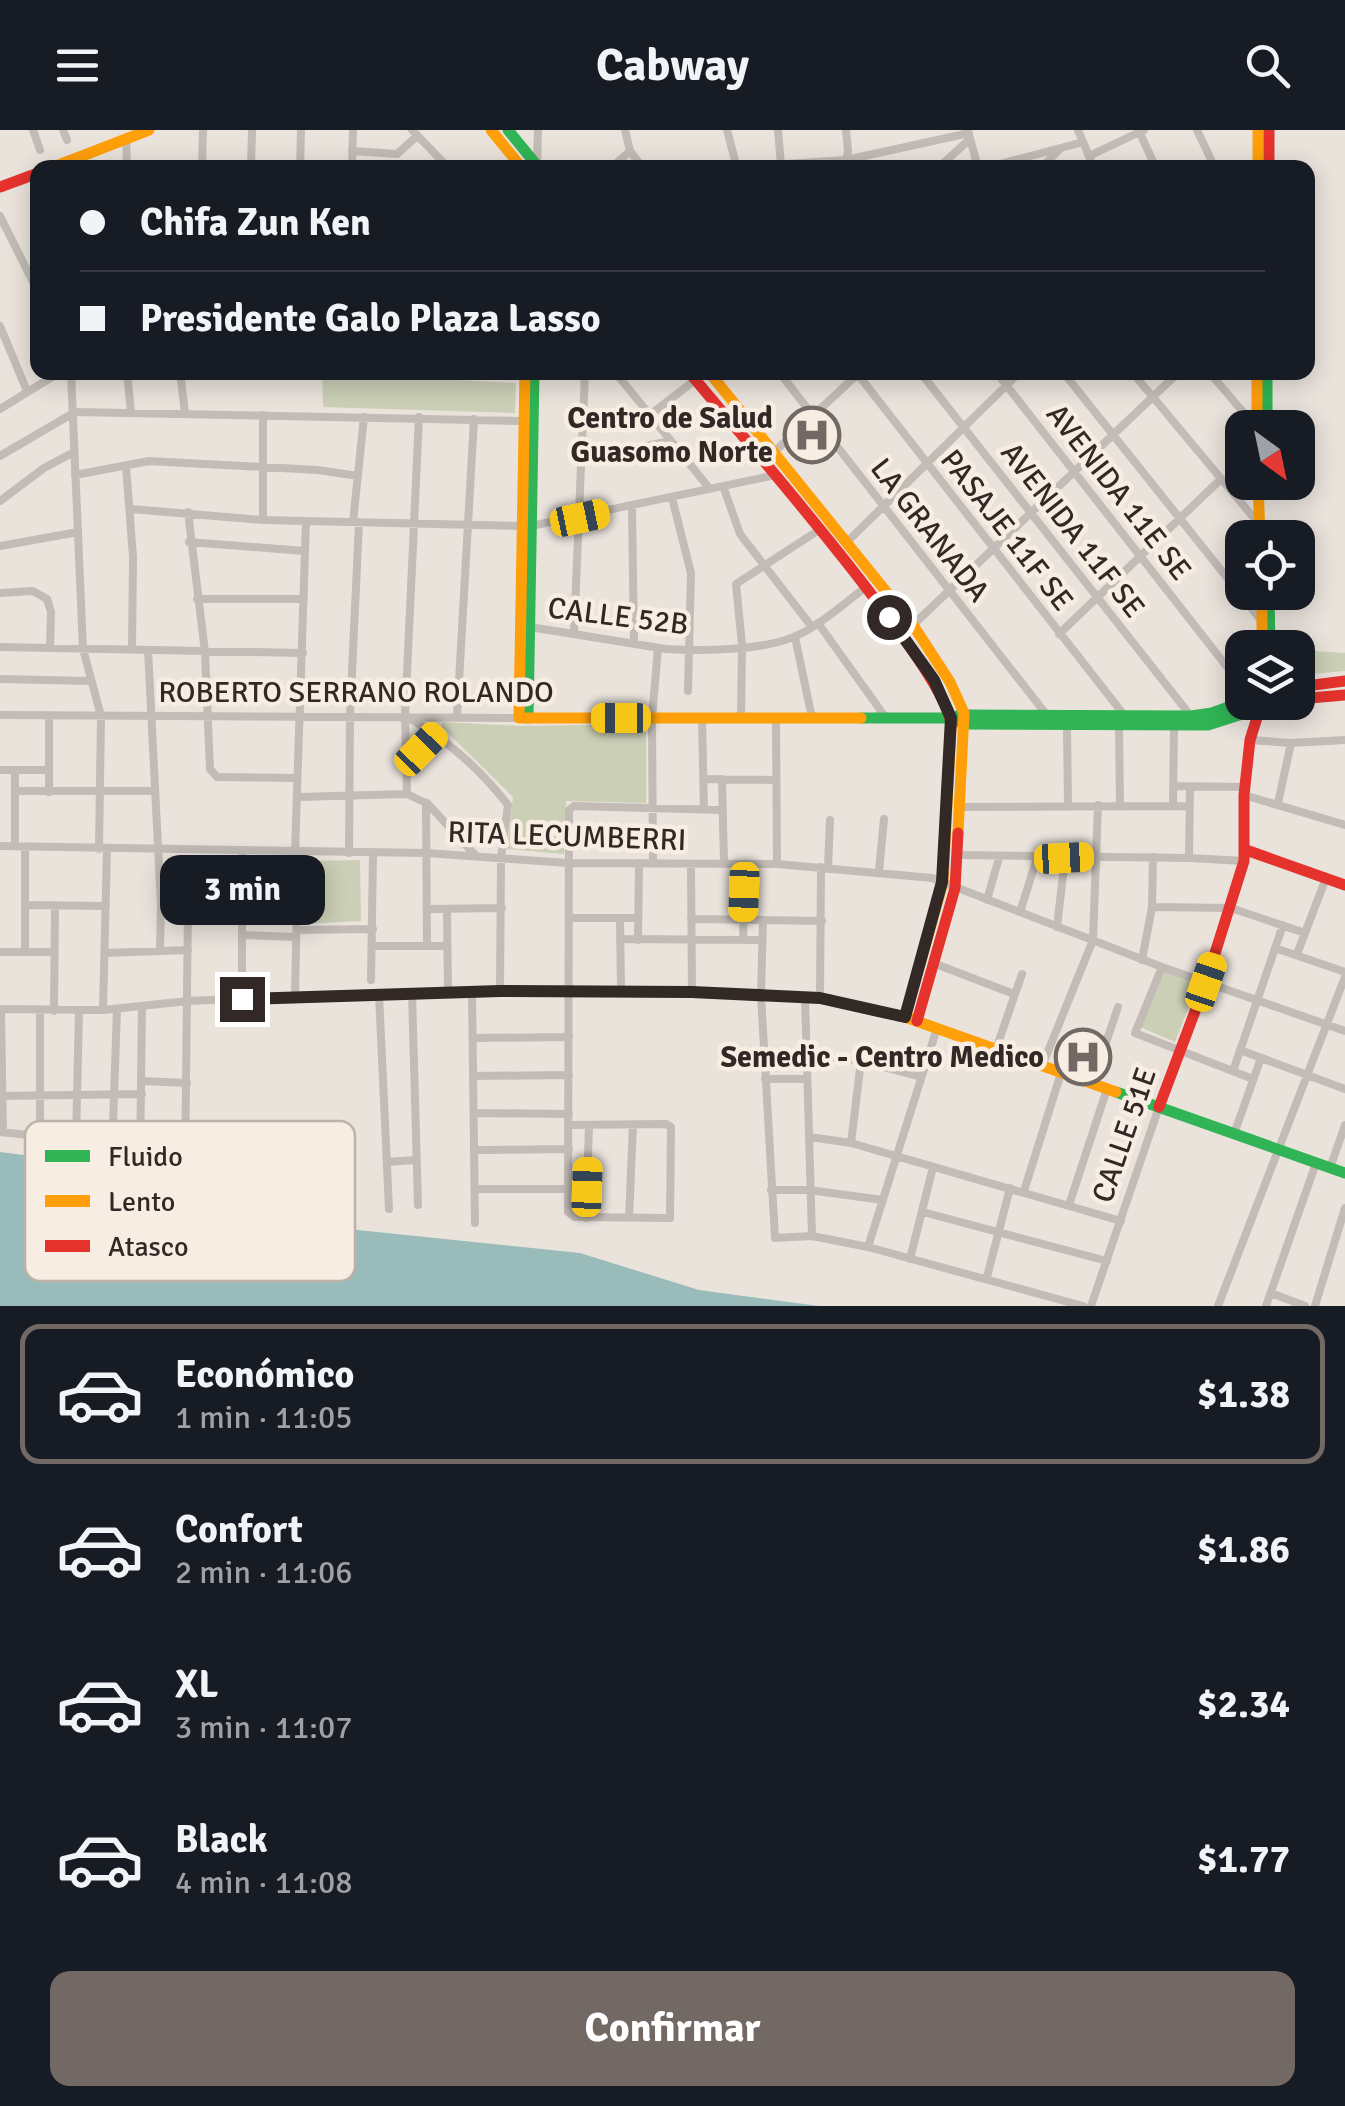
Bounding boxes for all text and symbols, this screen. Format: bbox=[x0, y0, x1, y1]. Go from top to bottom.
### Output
icon: menu bbox=[50, 38, 105, 93]
text: Cabway bbox=[596, 38, 749, 93]
icon: search bbox=[1240, 38, 1295, 93]
text: Chifa Zun Ken bbox=[140, 199, 371, 246]
text: Presidente Galo Plaza Lasso bbox=[140, 295, 601, 342]
street label: AVENIDA 11E SE bbox=[1038, 397, 1199, 588]
place label: Centro de Salud Guasomo Norte bbox=[567, 400, 773, 471]
hospital icon: Centro de Salud Guasomo Norte bbox=[782, 405, 842, 465]
north arrow bbox=[1225, 410, 1315, 500]
map controls bbox=[1225, 410, 1315, 720]
street label: AVENIDA 11F SE bbox=[993, 435, 1153, 625]
street label: PASAJE 11F SE bbox=[932, 442, 1081, 618]
street label: LA GRANADA bbox=[862, 451, 997, 609]
car bbox=[548, 497, 612, 539]
button: locate bbox=[1225, 520, 1315, 610]
street label: CALLE 52B bbox=[546, 590, 690, 643]
route start bbox=[867, 595, 912, 640]
button: layers bbox=[1225, 630, 1315, 720]
street label: ROBERTO SERRANO ROLANDO bbox=[158, 674, 554, 711]
car bbox=[591, 703, 651, 733]
car bbox=[389, 717, 453, 781]
street label: RITA LECUMBERRI bbox=[447, 814, 687, 859]
car bbox=[1033, 841, 1095, 875]
callout: 3 min bbox=[160, 854, 324, 924]
car bbox=[728, 861, 760, 923]
text: 3 min bbox=[204, 870, 281, 909]
car bbox=[1182, 949, 1230, 1015]
route end bbox=[220, 977, 265, 1022]
hospital icon: Semedic - Centro Medico bbox=[1053, 1027, 1113, 1087]
place label: Semedic - Centro Medico bbox=[720, 1039, 1044, 1076]
street label: CALLE 51E bbox=[1084, 1063, 1165, 1207]
legend bbox=[25, 1121, 355, 1281]
text: Fluido bbox=[108, 1140, 183, 1174]
car bbox=[571, 1156, 603, 1218]
text: Lento bbox=[108, 1185, 175, 1219]
text: Atasco bbox=[108, 1230, 188, 1264]
icon: car bbox=[55, 1349, 145, 1439]
text: Económico bbox=[175, 1351, 354, 1398]
text: $1.38 bbox=[1197, 1371, 1290, 1418]
text: 1 min · 11:05 bbox=[175, 1398, 353, 1437]
icon: car bbox=[55, 1504, 145, 1594]
text: Confort bbox=[175, 1506, 303, 1553]
text: $1.86 bbox=[1197, 1526, 1290, 1573]
text: 2 min · 11:06 bbox=[175, 1553, 353, 1592]
icon: car bbox=[55, 1659, 145, 1749]
text: XL bbox=[175, 1661, 218, 1708]
text: $2.34 bbox=[1197, 1681, 1290, 1728]
text: 3 min · 11:07 bbox=[175, 1708, 353, 1747]
icon: car bbox=[55, 1814, 145, 1904]
text: Black bbox=[175, 1816, 268, 1863]
text: $1.77 bbox=[1197, 1836, 1290, 1883]
text: 4 min · 11:08 bbox=[175, 1863, 353, 1902]
button: Confirmar bbox=[50, 1971, 1295, 2086]

